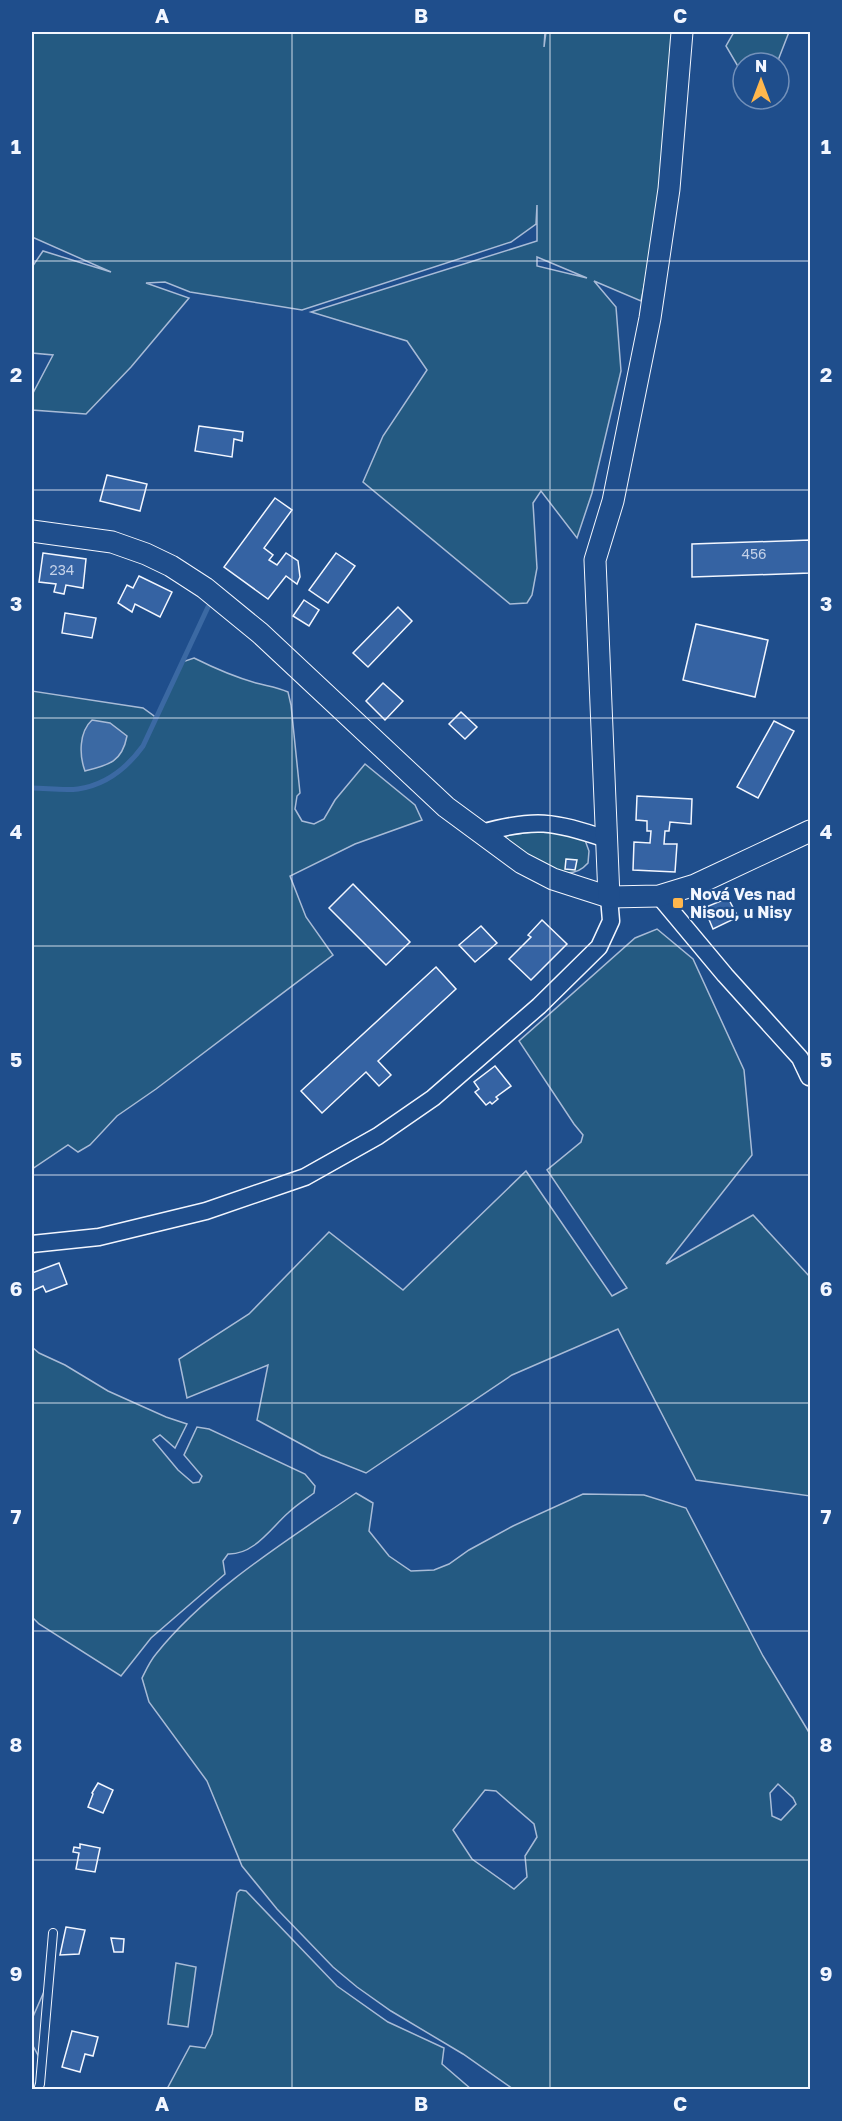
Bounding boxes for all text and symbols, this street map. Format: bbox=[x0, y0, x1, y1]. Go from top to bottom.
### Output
text: A bbox=[155, 3, 169, 27]
text: B bbox=[414, 3, 428, 27]
text: C bbox=[673, 3, 687, 27]
north arrow bbox=[731, 51, 791, 111]
text: N bbox=[755, 56, 767, 76]
text: 1 bbox=[11, 134, 21, 158]
text: 1 bbox=[821, 134, 831, 158]
text: 2 bbox=[10, 362, 22, 386]
text: 2 bbox=[820, 362, 832, 386]
house number: 456 bbox=[741, 545, 767, 562]
house number: 234 bbox=[50, 561, 74, 578]
text: 3 bbox=[10, 591, 22, 615]
text: 3 bbox=[820, 591, 832, 615]
text: 4 bbox=[10, 819, 22, 843]
text: 4 bbox=[820, 819, 832, 843]
place label: Nová Ves nad Nisou, u Nisy bbox=[690, 884, 796, 922]
marker: Nová Ves nad Nisou, u Nisy bbox=[671, 896, 685, 910]
text: 5 bbox=[10, 1047, 22, 1071]
text: 5 bbox=[820, 1047, 832, 1071]
text: 6 bbox=[10, 1276, 22, 1300]
text: 6 bbox=[820, 1276, 832, 1300]
text: 7 bbox=[11, 1504, 22, 1528]
text: 7 bbox=[821, 1504, 832, 1528]
text: 8 bbox=[10, 1732, 22, 1756]
text: 8 bbox=[820, 1732, 832, 1756]
text: 9 bbox=[10, 1961, 22, 1985]
text: 9 bbox=[820, 1961, 832, 1985]
text: A bbox=[155, 2091, 169, 2115]
text: B bbox=[414, 2091, 428, 2115]
text: C bbox=[673, 2091, 687, 2115]

